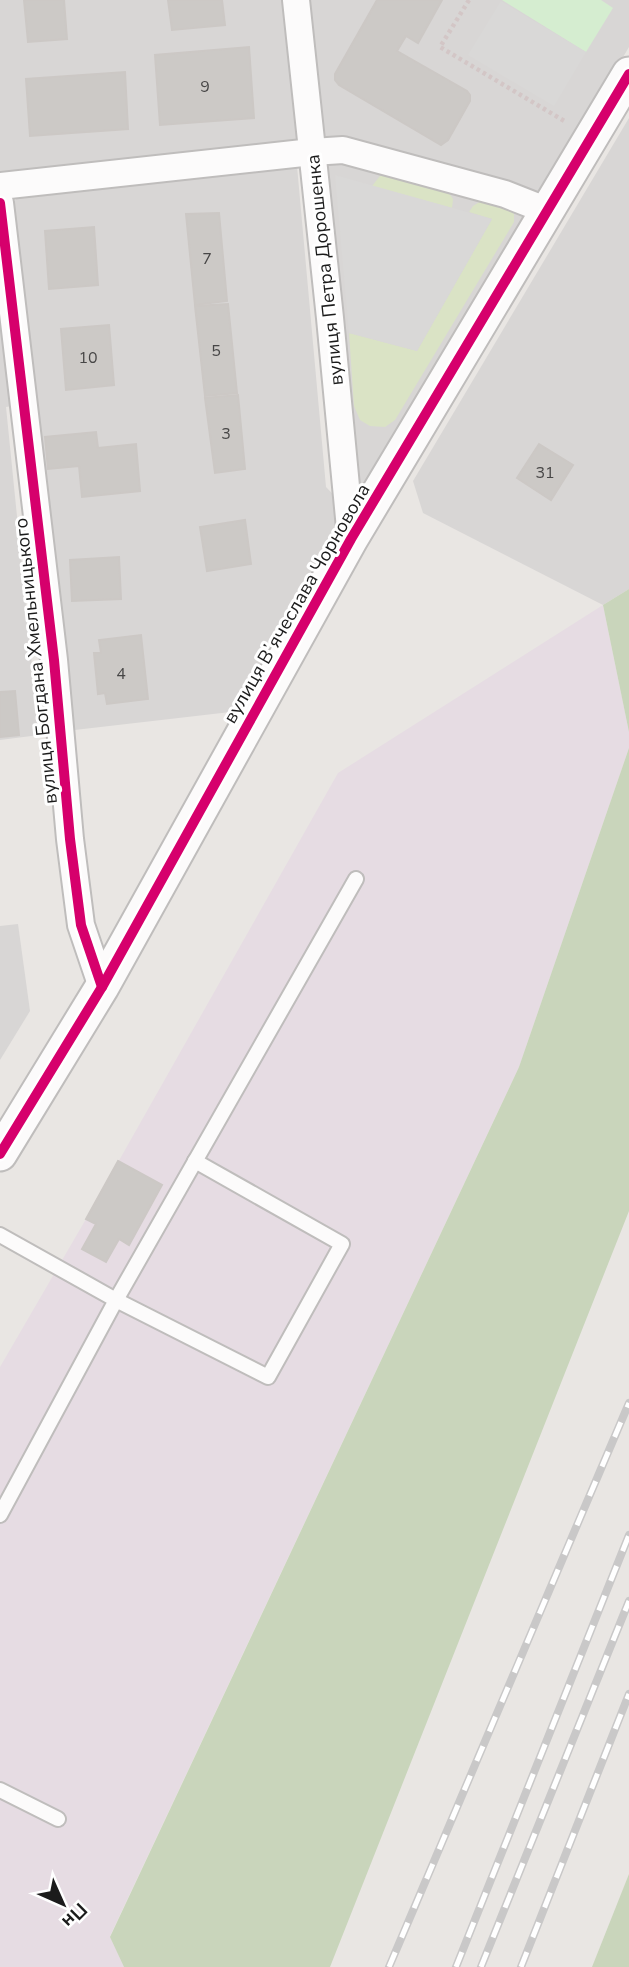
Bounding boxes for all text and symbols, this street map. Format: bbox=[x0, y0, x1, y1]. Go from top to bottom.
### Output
house number: 9 bbox=[200, 76, 210, 98]
street label: вулиця Петра Дорошенка bbox=[300, 153, 350, 387]
house number: 7 bbox=[202, 248, 212, 270]
house number: 5 bbox=[211, 340, 221, 362]
house number: 10 bbox=[78, 347, 98, 369]
house number: 3 bbox=[221, 423, 231, 445]
house number: 31 bbox=[535, 462, 555, 484]
street label: вулиця Вʼячеслава Чорновола bbox=[217, 479, 376, 728]
street label: вулиця Богдана Хмельницького bbox=[8, 517, 64, 805]
house number: 4 bbox=[116, 663, 126, 685]
north arrow bbox=[28, 1869, 98, 1939]
text: Пн bbox=[56, 1897, 93, 1934]

